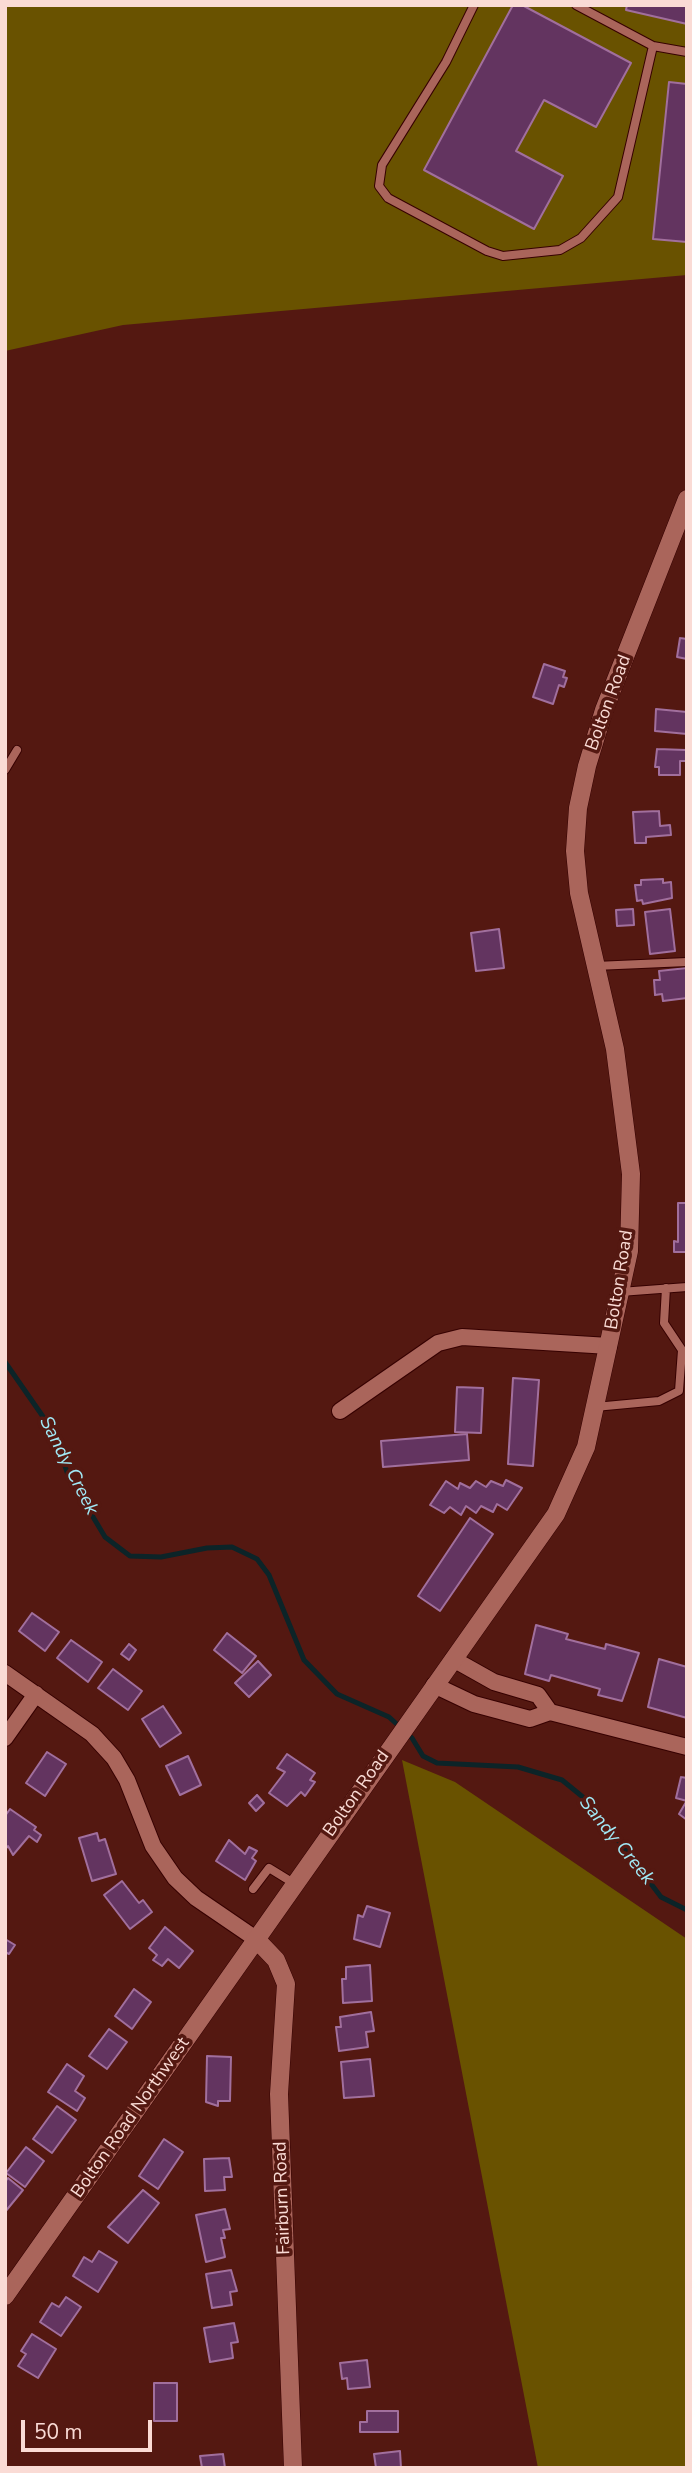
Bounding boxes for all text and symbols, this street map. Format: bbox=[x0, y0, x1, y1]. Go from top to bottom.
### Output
street label: Bolton Road bbox=[582, 652, 636, 754]
street label: Bolton Road bbox=[601, 1229, 639, 1331]
water label: Sandy Creek bbox=[33, 1413, 103, 1519]
street label: Bolton Road bbox=[319, 1747, 395, 1841]
water label: Sandy Creek bbox=[573, 1792, 659, 1890]
street label: Bolton Road Northwest bbox=[67, 2034, 195, 2202]
street label: Fairburn Road bbox=[270, 2141, 296, 2255]
scale bar bbox=[24, 2406, 156, 2450]
text: 50 m bbox=[34, 2418, 83, 2446]

